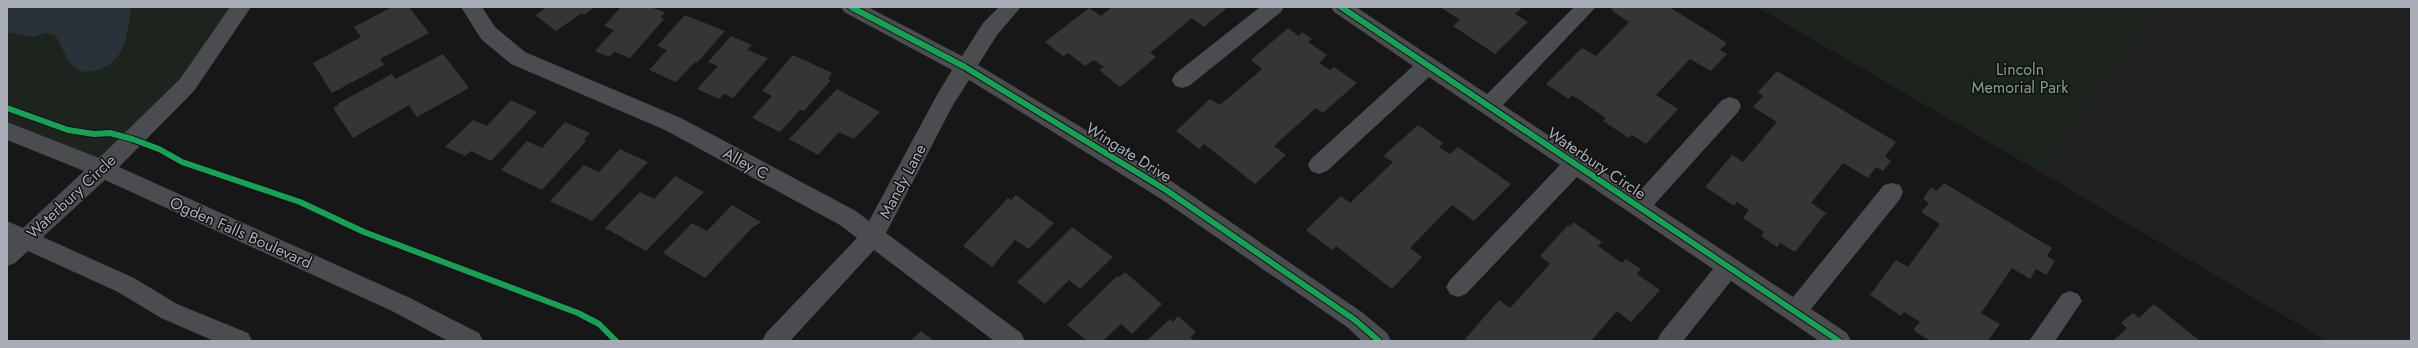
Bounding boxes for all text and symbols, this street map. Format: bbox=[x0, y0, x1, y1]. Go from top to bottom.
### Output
park label: Lincoln Memorial Park bbox=[1972, 58, 2069, 99]
street label: Wingate Drive bbox=[1081, 117, 1176, 188]
street label: Waterbury Circle bbox=[1543, 122, 1651, 205]
street label: Mandy Lane bbox=[873, 140, 932, 223]
street label: Alley C bbox=[719, 142, 773, 185]
street label: Waterbury Circle bbox=[22, 149, 121, 244]
street label: Ogden Falls Boulevard bbox=[166, 191, 315, 274]

